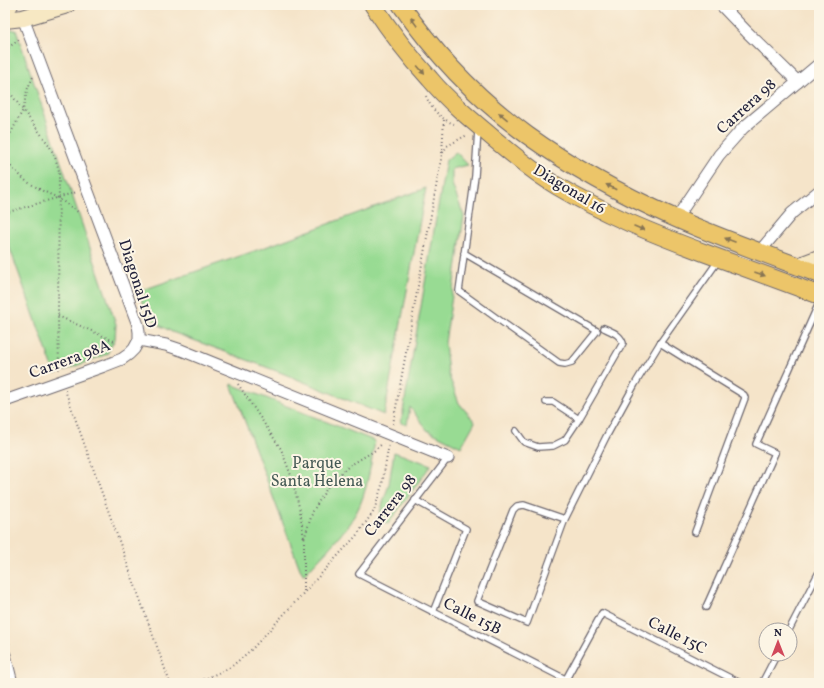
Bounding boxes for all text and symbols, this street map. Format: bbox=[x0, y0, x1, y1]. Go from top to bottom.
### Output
one-way arrow bbox=[410, 17, 418, 27]
one-way arrow bbox=[417, 64, 426, 75]
street label: Carrera 98 bbox=[712, 74, 782, 140]
one-way arrow bbox=[498, 111, 509, 120]
street label: Diagonal 16 bbox=[529, 160, 609, 220]
one-way arrow bbox=[606, 184, 617, 191]
one-way arrow bbox=[633, 224, 645, 231]
street label: Diagonal 15D bbox=[112, 237, 162, 332]
one-way arrow bbox=[724, 237, 736, 243]
one-way arrow bbox=[755, 271, 767, 277]
street label: Carrera 98A bbox=[26, 335, 114, 385]
park label: Parque Santa Helena bbox=[271, 453, 363, 493]
street label: Carrera 98 bbox=[360, 470, 422, 542]
street label: Calle 15B bbox=[439, 593, 505, 641]
street label: Calle 15C bbox=[644, 612, 710, 660]
north arrow bbox=[758, 622, 798, 662]
text: N bbox=[774, 626, 782, 641]

